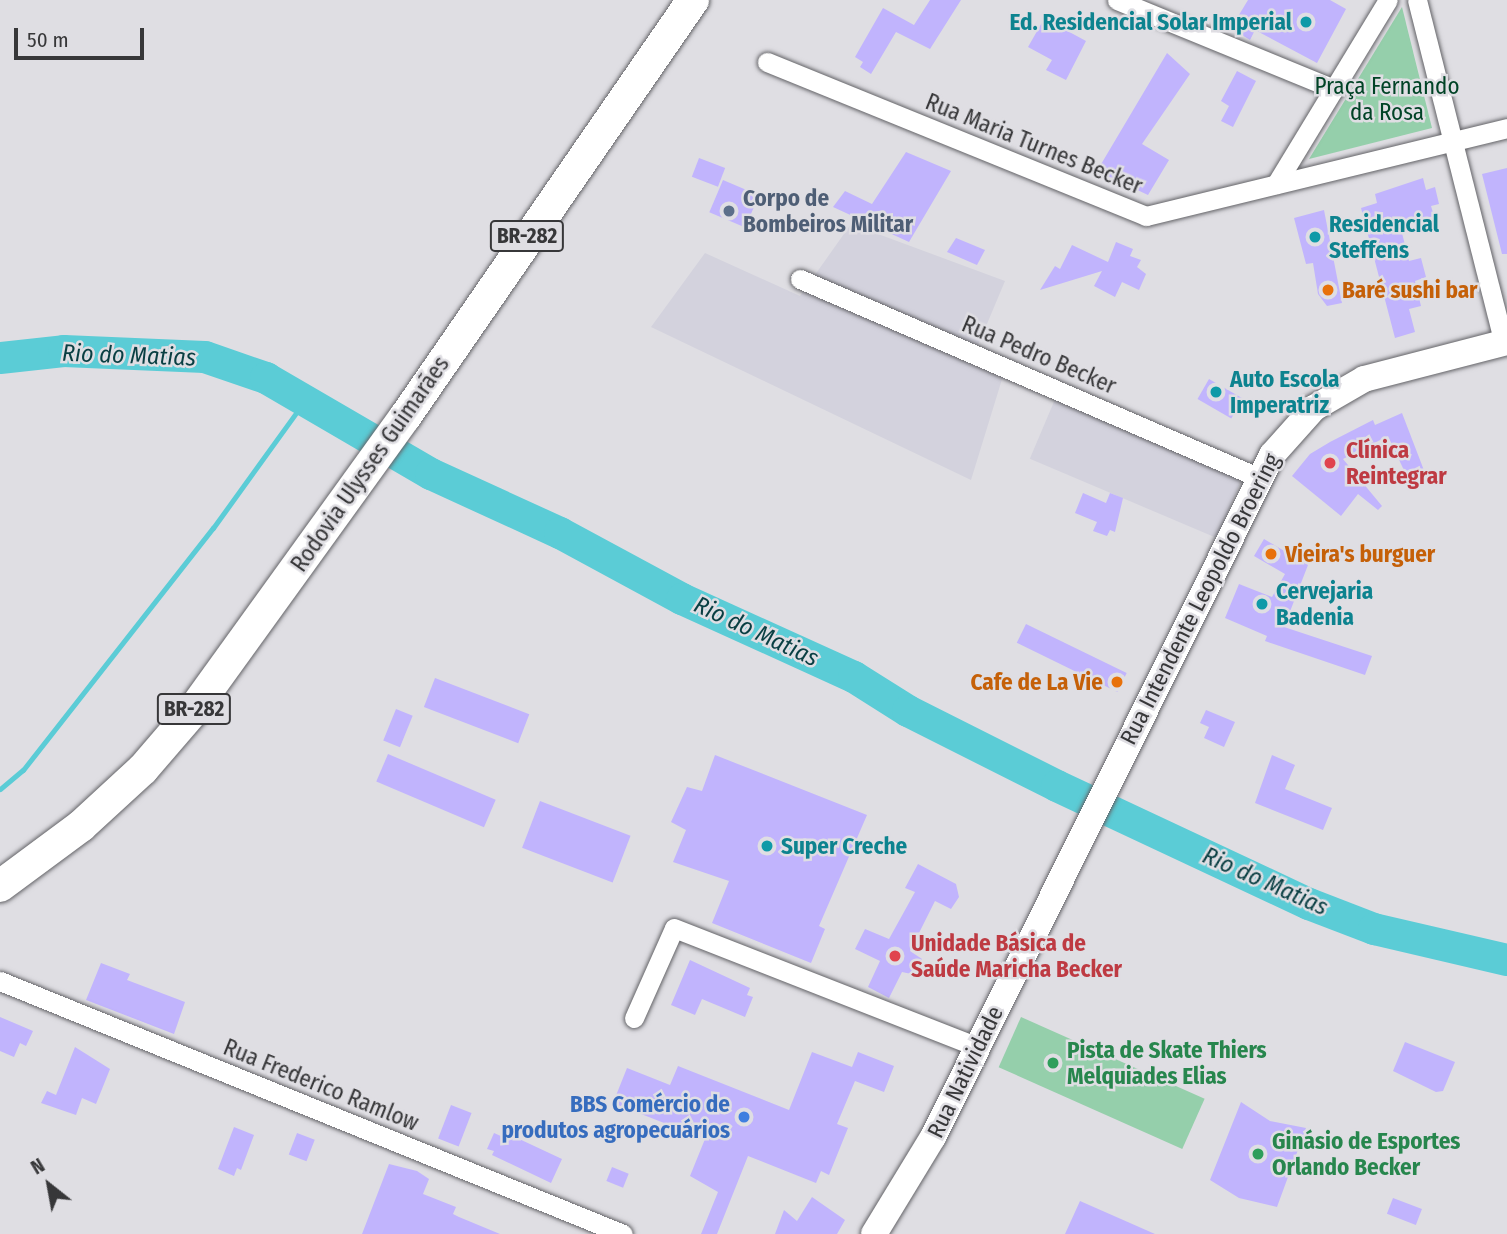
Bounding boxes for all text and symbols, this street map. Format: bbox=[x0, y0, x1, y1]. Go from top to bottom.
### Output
place label: Ed. Residencial Solar Imperial bbox=[1009, 8, 1292, 36]
scale bar bbox=[18, 14, 147, 58]
marker: Ed. Residencial Solar Imperial bbox=[1298, 14, 1314, 30]
text: 50 m bbox=[27, 27, 69, 53]
park label: Praça Fernando da Rosa bbox=[1314, 72, 1460, 126]
street label: Rua Maria Turnes Becker bbox=[921, 88, 1147, 200]
place label: Corpo de Bombeiros Militar bbox=[743, 184, 913, 238]
marker: Corpo de Bombeiros Militar bbox=[721, 203, 737, 219]
place label: Residencial Steffens bbox=[1329, 210, 1439, 264]
road number: BR-282 bbox=[489, 218, 566, 254]
marker: Residencial Steffens bbox=[1307, 229, 1323, 245]
place label: Baré sushi bar bbox=[1342, 276, 1478, 304]
marker: Baré sushi bar bbox=[1320, 282, 1336, 298]
street label: Rua Pedro Becker bbox=[958, 310, 1120, 400]
water label: Rio do Matias bbox=[62, 339, 196, 373]
street label: Rodovia Ulysses Guimarães bbox=[285, 351, 455, 577]
place label: Auto Escola Imperatriz bbox=[1230, 365, 1339, 419]
marker: Auto Escola Imperatriz bbox=[1208, 384, 1224, 400]
place label: Clínica Reintegrar bbox=[1346, 436, 1447, 490]
street label: Rua Intendente Leopoldo Broering bbox=[1114, 449, 1286, 749]
marker: Clínica Reintegrar bbox=[1320, 453, 1340, 473]
place label: Vieira's burguer bbox=[1285, 540, 1435, 568]
marker: Vieira's burguer bbox=[1263, 546, 1279, 562]
place label: Cervejaria Badenia bbox=[1276, 577, 1373, 631]
water label: Rio do Matias bbox=[689, 591, 823, 673]
marker: Cervejaria Badenia bbox=[1254, 596, 1270, 612]
place label: Cafe de La Vie bbox=[970, 668, 1103, 696]
marker: Cafe de La Vie bbox=[1109, 674, 1125, 690]
road number: BR-282 bbox=[156, 692, 232, 726]
place label: Super Creche bbox=[781, 832, 907, 860]
marker: Super Creche bbox=[759, 838, 775, 854]
water label: Rio do Matias bbox=[1198, 842, 1332, 922]
place label: Unidade Básica de Saúde Maricha Becker bbox=[911, 929, 1122, 983]
marker: Unidade Básica de Saúde Maricha Becker bbox=[885, 946, 905, 966]
street label: Rua Natividade bbox=[921, 1002, 1009, 1142]
street label: Rua Frederico Ramlow bbox=[219, 1033, 423, 1137]
place label: Pista de Skate Thiers Melquiades Elias bbox=[1067, 1036, 1267, 1090]
marker: Pista de Skate Thiers Melquiades Elias bbox=[1045, 1055, 1061, 1071]
place label: BBS Comércio de produtos agropecuários bbox=[501, 1090, 730, 1144]
marker: BBS Comércio de produtos agropecuários bbox=[736, 1109, 752, 1125]
place label: Ginásio de Esportes Orlando Becker bbox=[1272, 1127, 1460, 1181]
marker: Ginásio de Esportes Orlando Becker bbox=[1250, 1146, 1266, 1162]
north arrow bbox=[14, 1150, 84, 1220]
text: N bbox=[27, 1154, 49, 1179]

